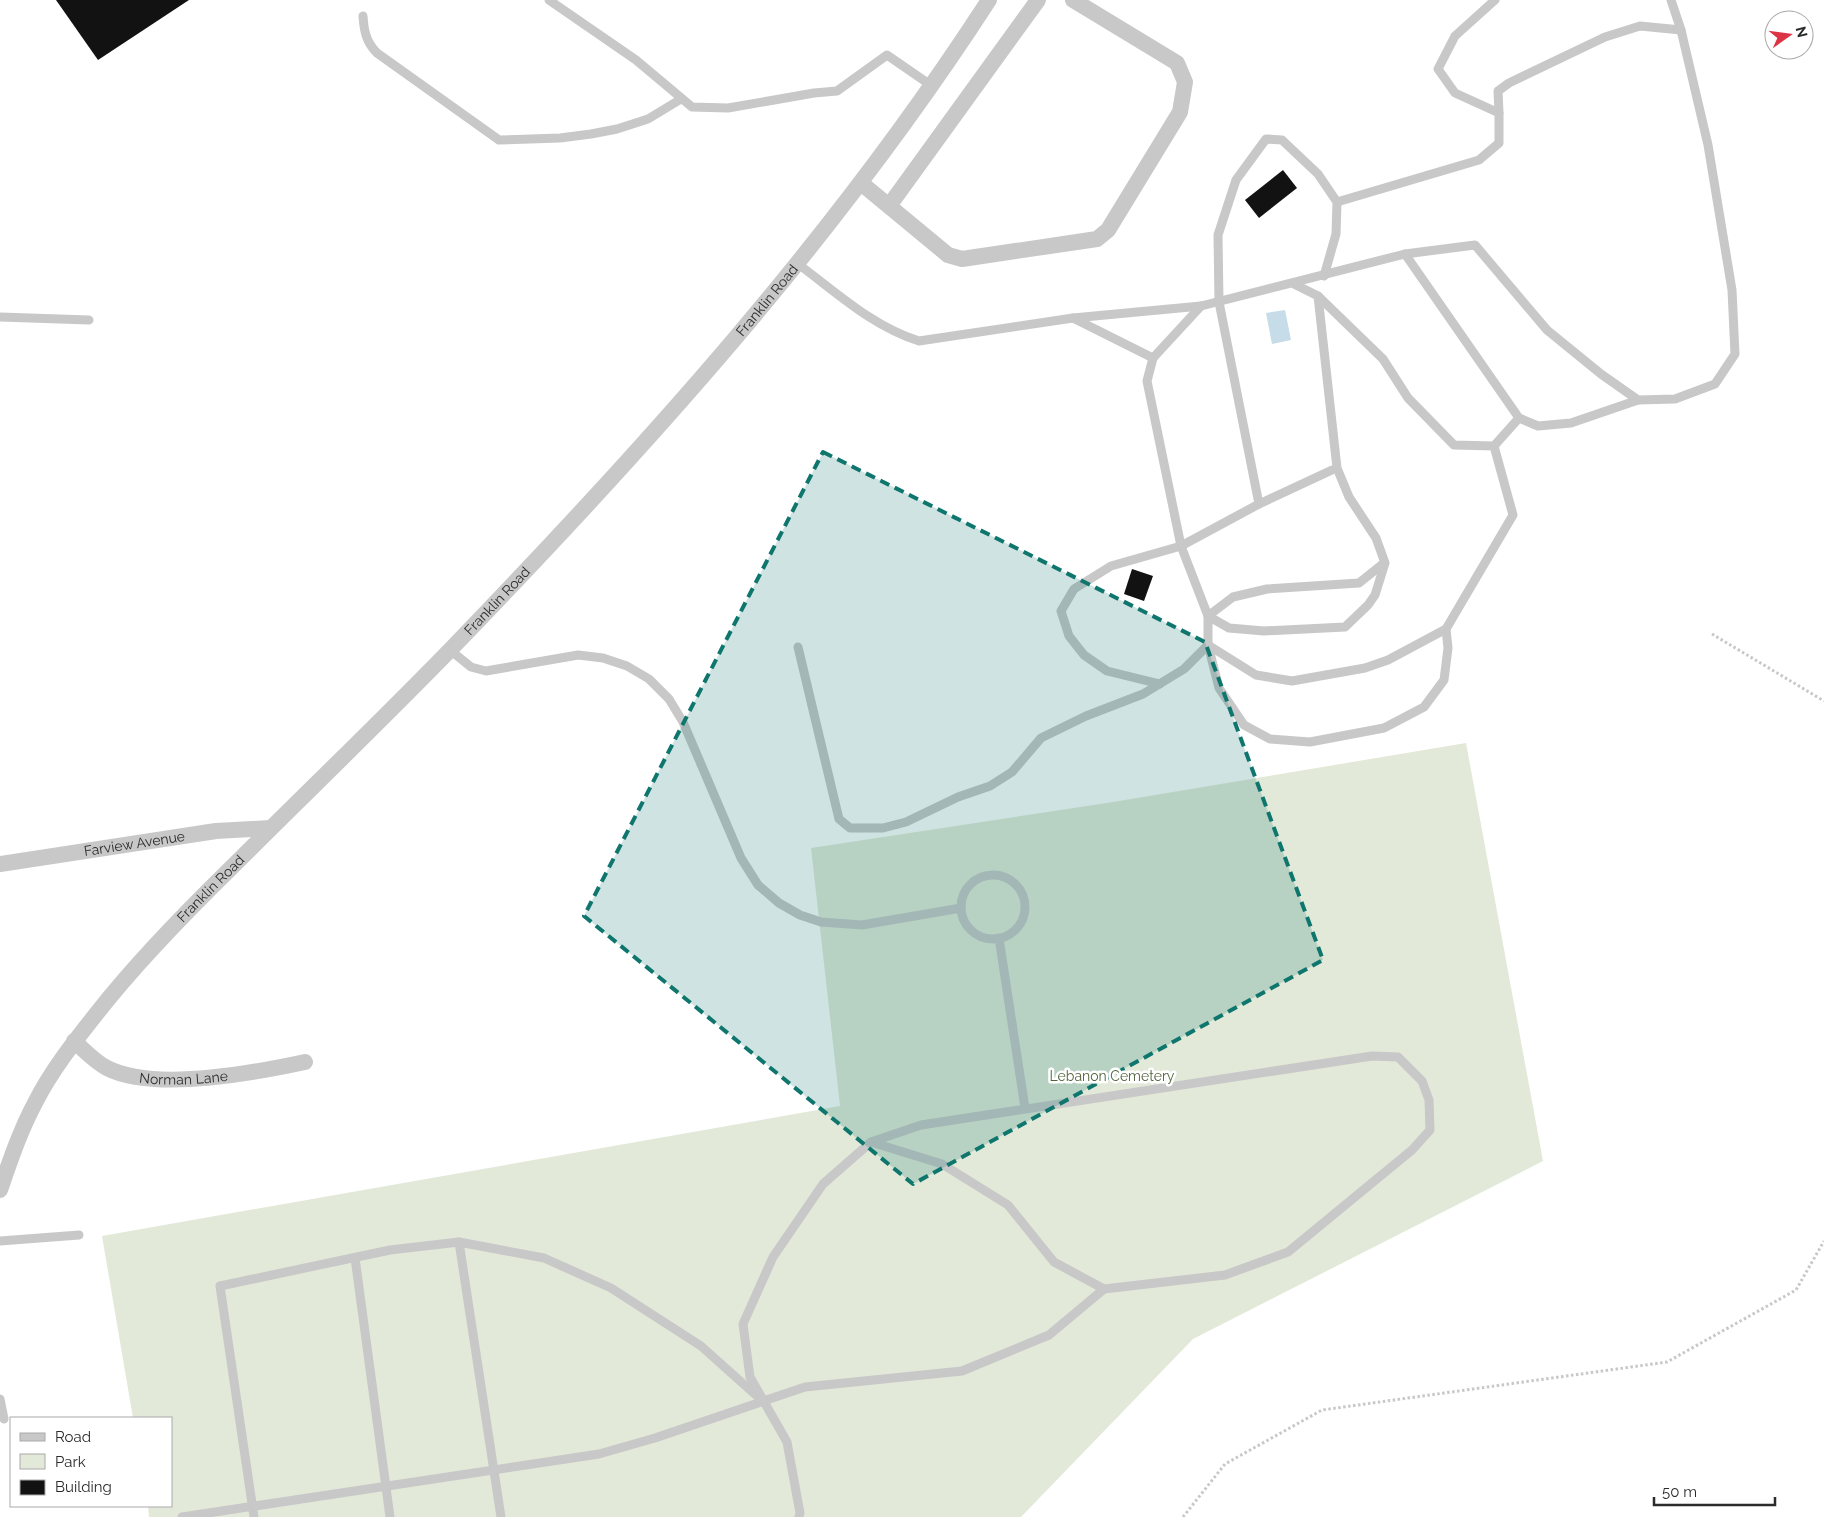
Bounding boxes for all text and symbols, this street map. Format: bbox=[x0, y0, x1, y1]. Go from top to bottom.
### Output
north arrow bbox=[1764, 10, 1814, 60]
text: N bbox=[1793, 25, 1811, 39]
street label: Franklin Road bbox=[733, 261, 801, 339]
street label: Franklin Road bbox=[461, 563, 533, 638]
street label: Farview Avenue bbox=[83, 828, 186, 859]
street label: Franklin Road bbox=[174, 852, 247, 925]
street label: Norman Lane bbox=[139, 1068, 229, 1088]
park label: Lebanon Cemetery bbox=[1050, 1068, 1175, 1084]
legend bbox=[10, 1417, 172, 1507]
text: Road bbox=[55, 1428, 91, 1446]
text: Park bbox=[55, 1453, 86, 1471]
scale bar bbox=[1654, 1474, 1775, 1506]
text: Building bbox=[55, 1478, 112, 1496]
text: 50 m bbox=[1662, 1483, 1697, 1501]

